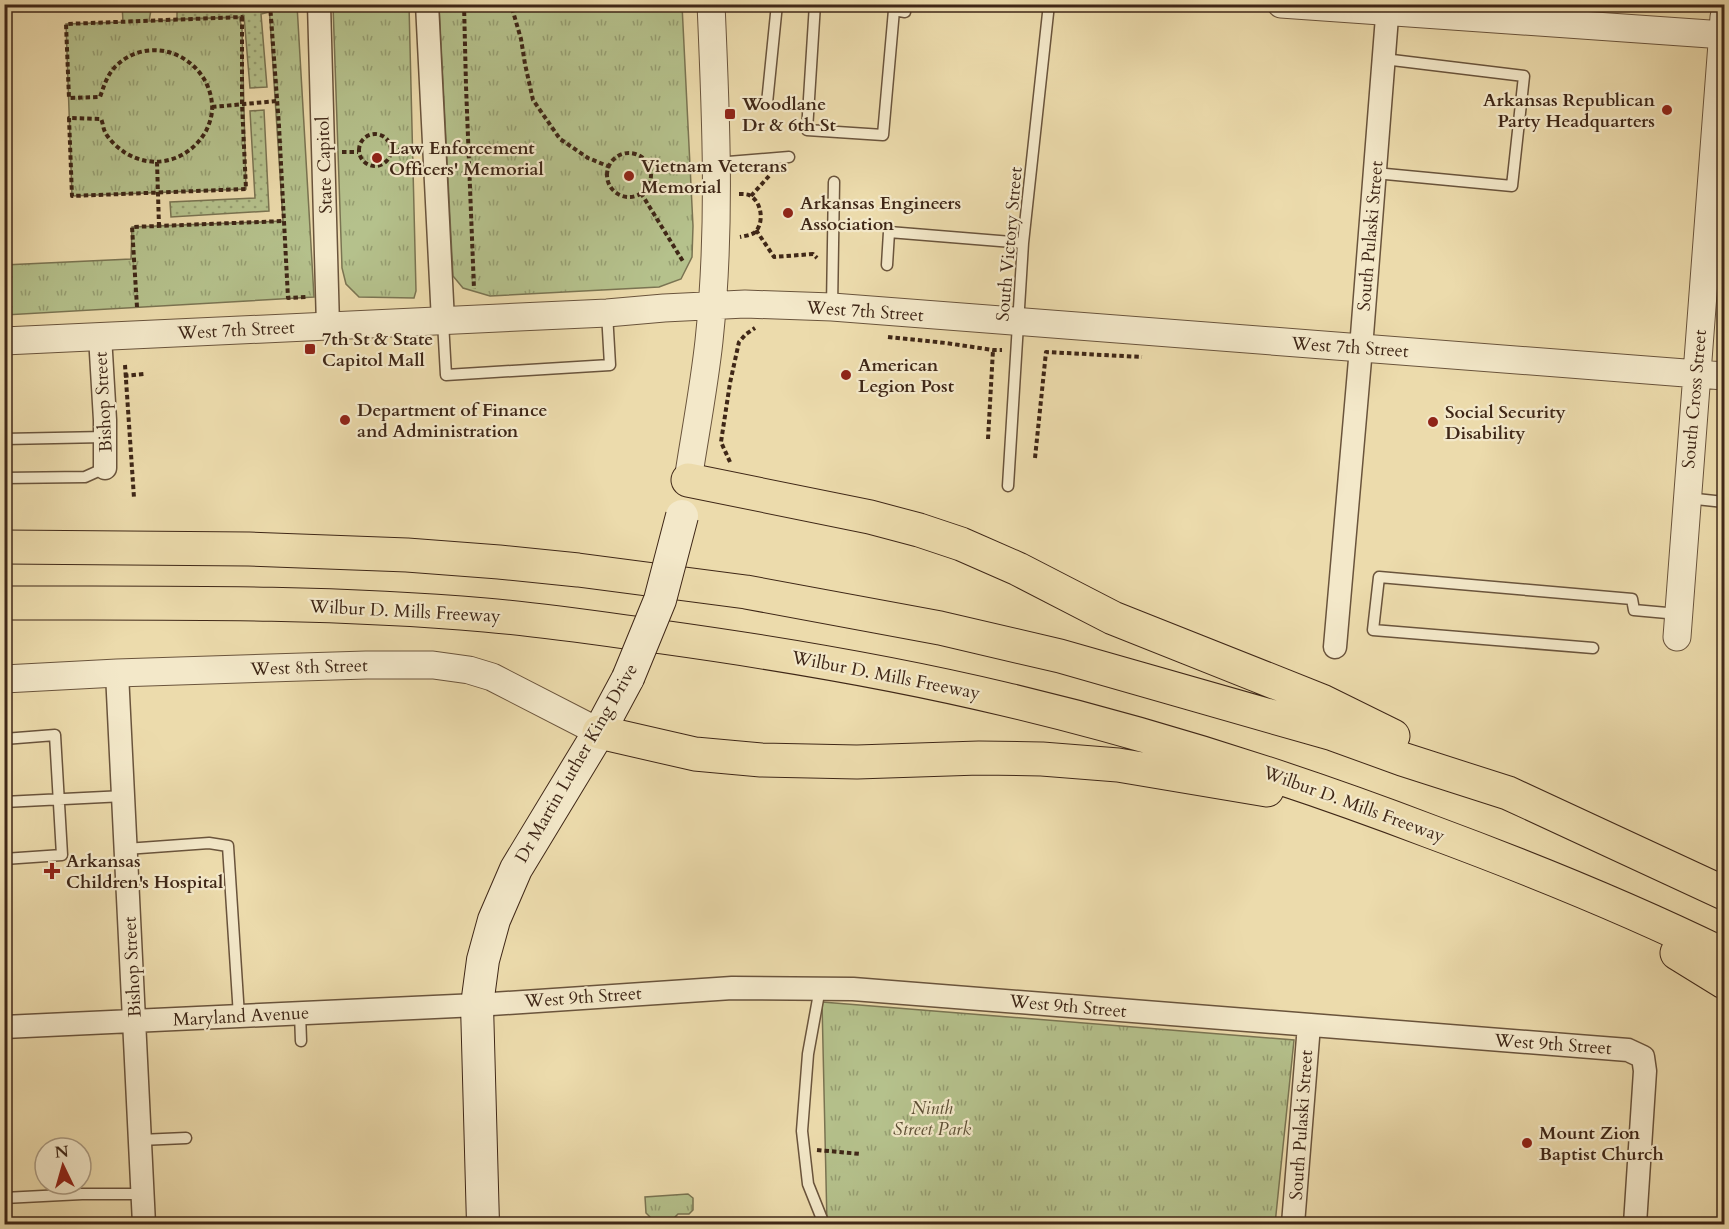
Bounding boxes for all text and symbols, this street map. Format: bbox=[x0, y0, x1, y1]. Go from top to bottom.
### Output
place label: Arkansas Republican Party Headquarters bbox=[1483, 88, 1655, 134]
place label: Woodlane Dr & 6th St bbox=[741, 92, 836, 138]
marker: Arkansas Republican Party Headquarters bbox=[1660, 103, 1674, 117]
marker: Woodlane Dr & 6th St bbox=[723, 107, 737, 121]
street label: State Capitol bbox=[310, 115, 339, 214]
place label: Law Enforcement Officers' Memorial bbox=[389, 136, 544, 182]
marker: Law Enforcement Officers' Memorial bbox=[370, 151, 384, 165]
place label: Vietnam Veterans Memorial bbox=[641, 154, 787, 200]
street label: South Pulaski Street bbox=[1351, 160, 1390, 312]
street label: South Victory Street bbox=[990, 165, 1029, 322]
marker: Vietnam Veterans Memorial bbox=[622, 169, 636, 183]
place label: Arkansas Engineers Association bbox=[800, 191, 961, 237]
marker: Arkansas Engineers Association bbox=[781, 206, 795, 220]
street label: West 7th Street bbox=[804, 295, 925, 328]
street label: West 7th Street bbox=[176, 315, 296, 346]
place label: 7th St & State Capitol Mall bbox=[322, 327, 433, 373]
street label: South Cross Street bbox=[1676, 328, 1713, 470]
street label: West 7th Street bbox=[1289, 331, 1410, 364]
marker: 7th St & State Capitol Mall bbox=[303, 342, 317, 356]
street label: Bishop Street bbox=[88, 351, 119, 453]
place label: American Legion Post bbox=[858, 353, 955, 399]
marker: American Legion Post bbox=[839, 368, 853, 382]
place label: Department of Finance and Administration bbox=[357, 398, 548, 444]
place label: Social Security Disability bbox=[1445, 400, 1567, 446]
marker: Department of Finance and Administration bbox=[338, 413, 352, 427]
marker: Social Security Disability bbox=[1426, 415, 1440, 429]
street label: Wilbur D. Mills Freeway bbox=[308, 594, 502, 629]
street label: Wilbur D. Mills Freeway bbox=[789, 645, 983, 706]
street label: West 8th Street bbox=[249, 653, 368, 682]
street label: Dr Martin Luther King Drive bbox=[509, 659, 644, 867]
street label: Wilbur D. Mills Freeway bbox=[1259, 760, 1448, 849]
place label: Arkansas Children's Hospital bbox=[66, 849, 223, 895]
marker: Arkansas Children's Hospital bbox=[43, 862, 61, 880]
street label: Bishop Street bbox=[117, 916, 148, 1018]
street label: West 9th Street bbox=[523, 981, 643, 1014]
street label: West 9th Street bbox=[1007, 989, 1128, 1024]
street label: Maryland Avenue bbox=[172, 1000, 310, 1033]
street label: West 9th Street bbox=[1492, 1028, 1613, 1061]
street label: South Pulaski Street bbox=[1284, 1049, 1319, 1201]
park label: Ninth Street Park bbox=[893, 1096, 971, 1142]
place label: Mount Zion Baptist Church bbox=[1539, 1121, 1664, 1167]
north arrow bbox=[33, 1136, 93, 1196]
marker: Mount Zion Baptist Church bbox=[1520, 1136, 1534, 1150]
text: N bbox=[54, 1140, 70, 1164]

